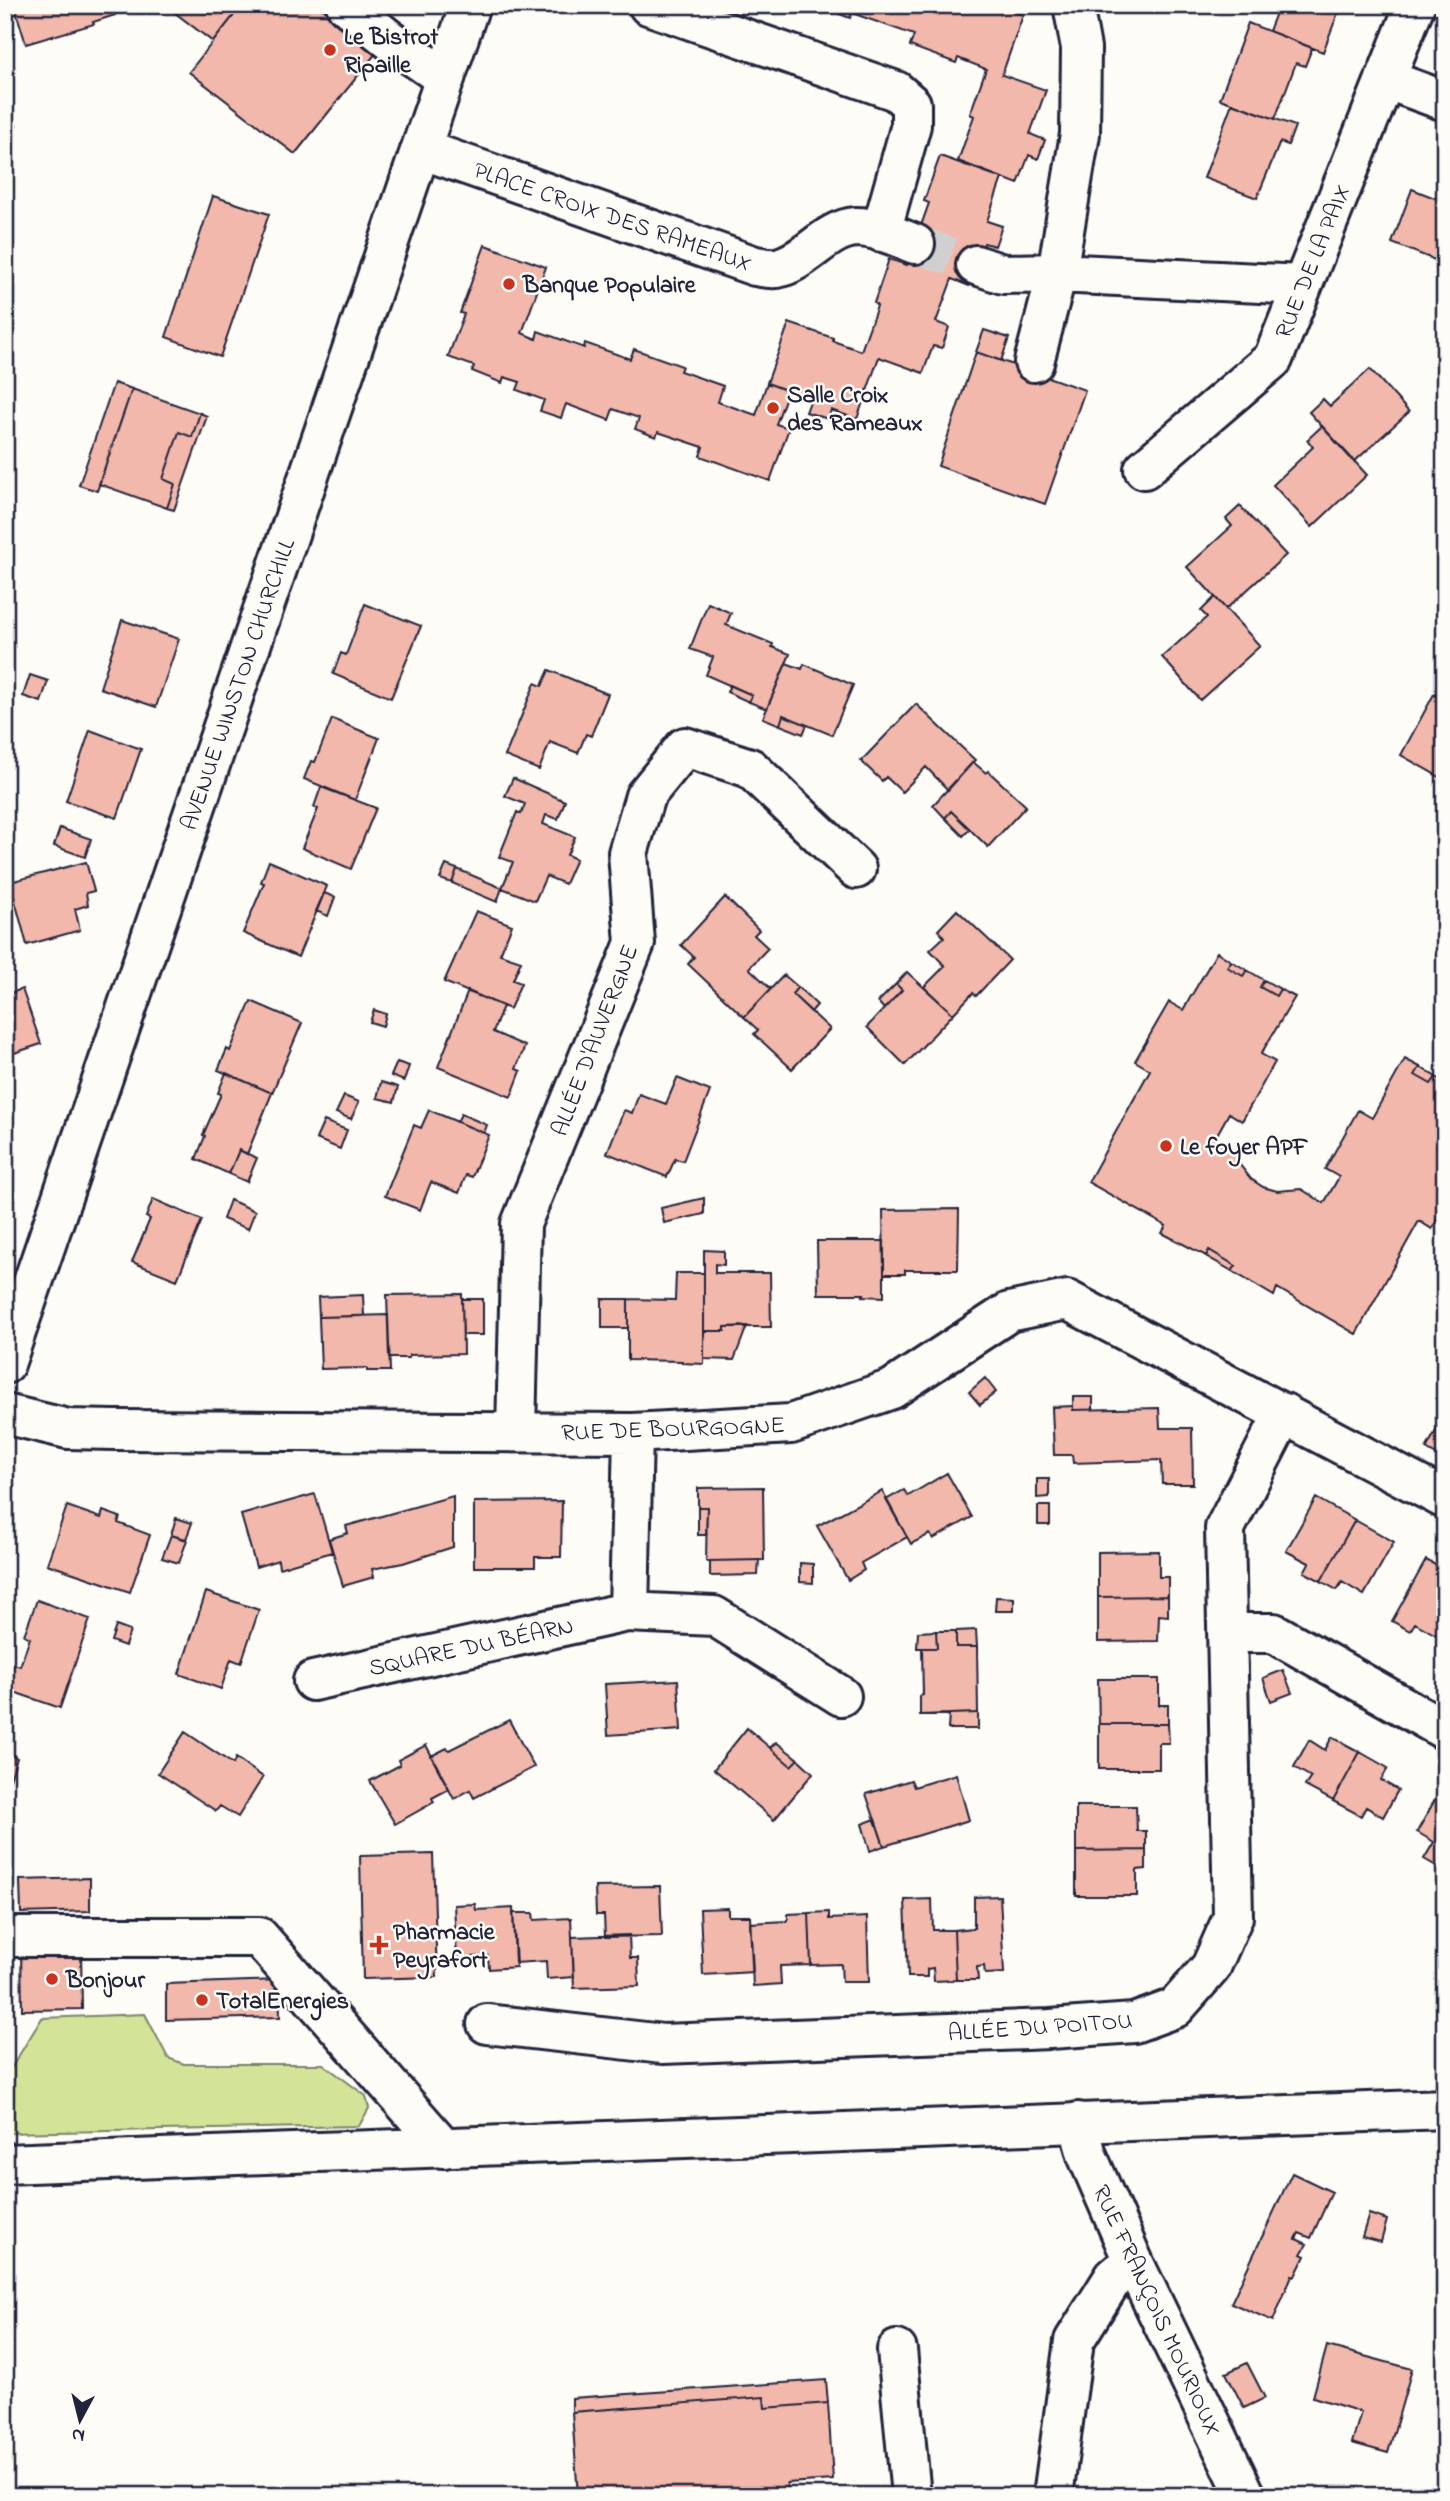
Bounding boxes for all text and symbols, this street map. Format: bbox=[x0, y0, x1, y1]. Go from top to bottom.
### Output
place label: Le Bistrot Ripaille bbox=[344, 21, 439, 84]
marker: Le Bistrot Ripaille bbox=[322, 42, 338, 58]
street label: PLACE CROIX DES RAMEAUX bbox=[468, 154, 756, 283]
street label: RUE DE LA PAIX bbox=[1267, 179, 1361, 344]
place label: Banque Populaire bbox=[522, 269, 697, 304]
marker: Banque Populaire bbox=[501, 276, 517, 292]
place label: Salle Croix des Rameaux bbox=[787, 379, 923, 442]
marker: Salle Croix des Rameaux bbox=[765, 400, 781, 416]
street label: AVENUE WINSTON CHURCHILL bbox=[173, 534, 306, 835]
street label: ALLÉE D'AUVERGNE bbox=[544, 940, 649, 1142]
place label: Le foyer APF bbox=[1180, 1131, 1309, 1167]
marker: Le foyer APF bbox=[1158, 1138, 1174, 1154]
street label: RUE DE BOURGOGNE bbox=[561, 1409, 785, 1452]
street label: SQUARE DU BÉARN bbox=[366, 1610, 577, 1687]
place label: Pharmacie Peyrafort bbox=[393, 1916, 496, 1980]
marker: Pharmacie Peyrafort bbox=[371, 1937, 387, 1953]
place label: Bonjour bbox=[65, 1964, 145, 1999]
marker: Bonjour bbox=[44, 1971, 60, 1987]
place label: TotalEnergies bbox=[216, 1985, 349, 2021]
marker: TotalEnergies bbox=[194, 1992, 210, 2008]
street label: ALLÉE DU POITOU bbox=[947, 2005, 1134, 2052]
street label: RUE FRANÇOIS MOURIOUX bbox=[1082, 2180, 1229, 2442]
north arrow bbox=[46, 2386, 116, 2456]
text: N bbox=[70, 2420, 86, 2449]

